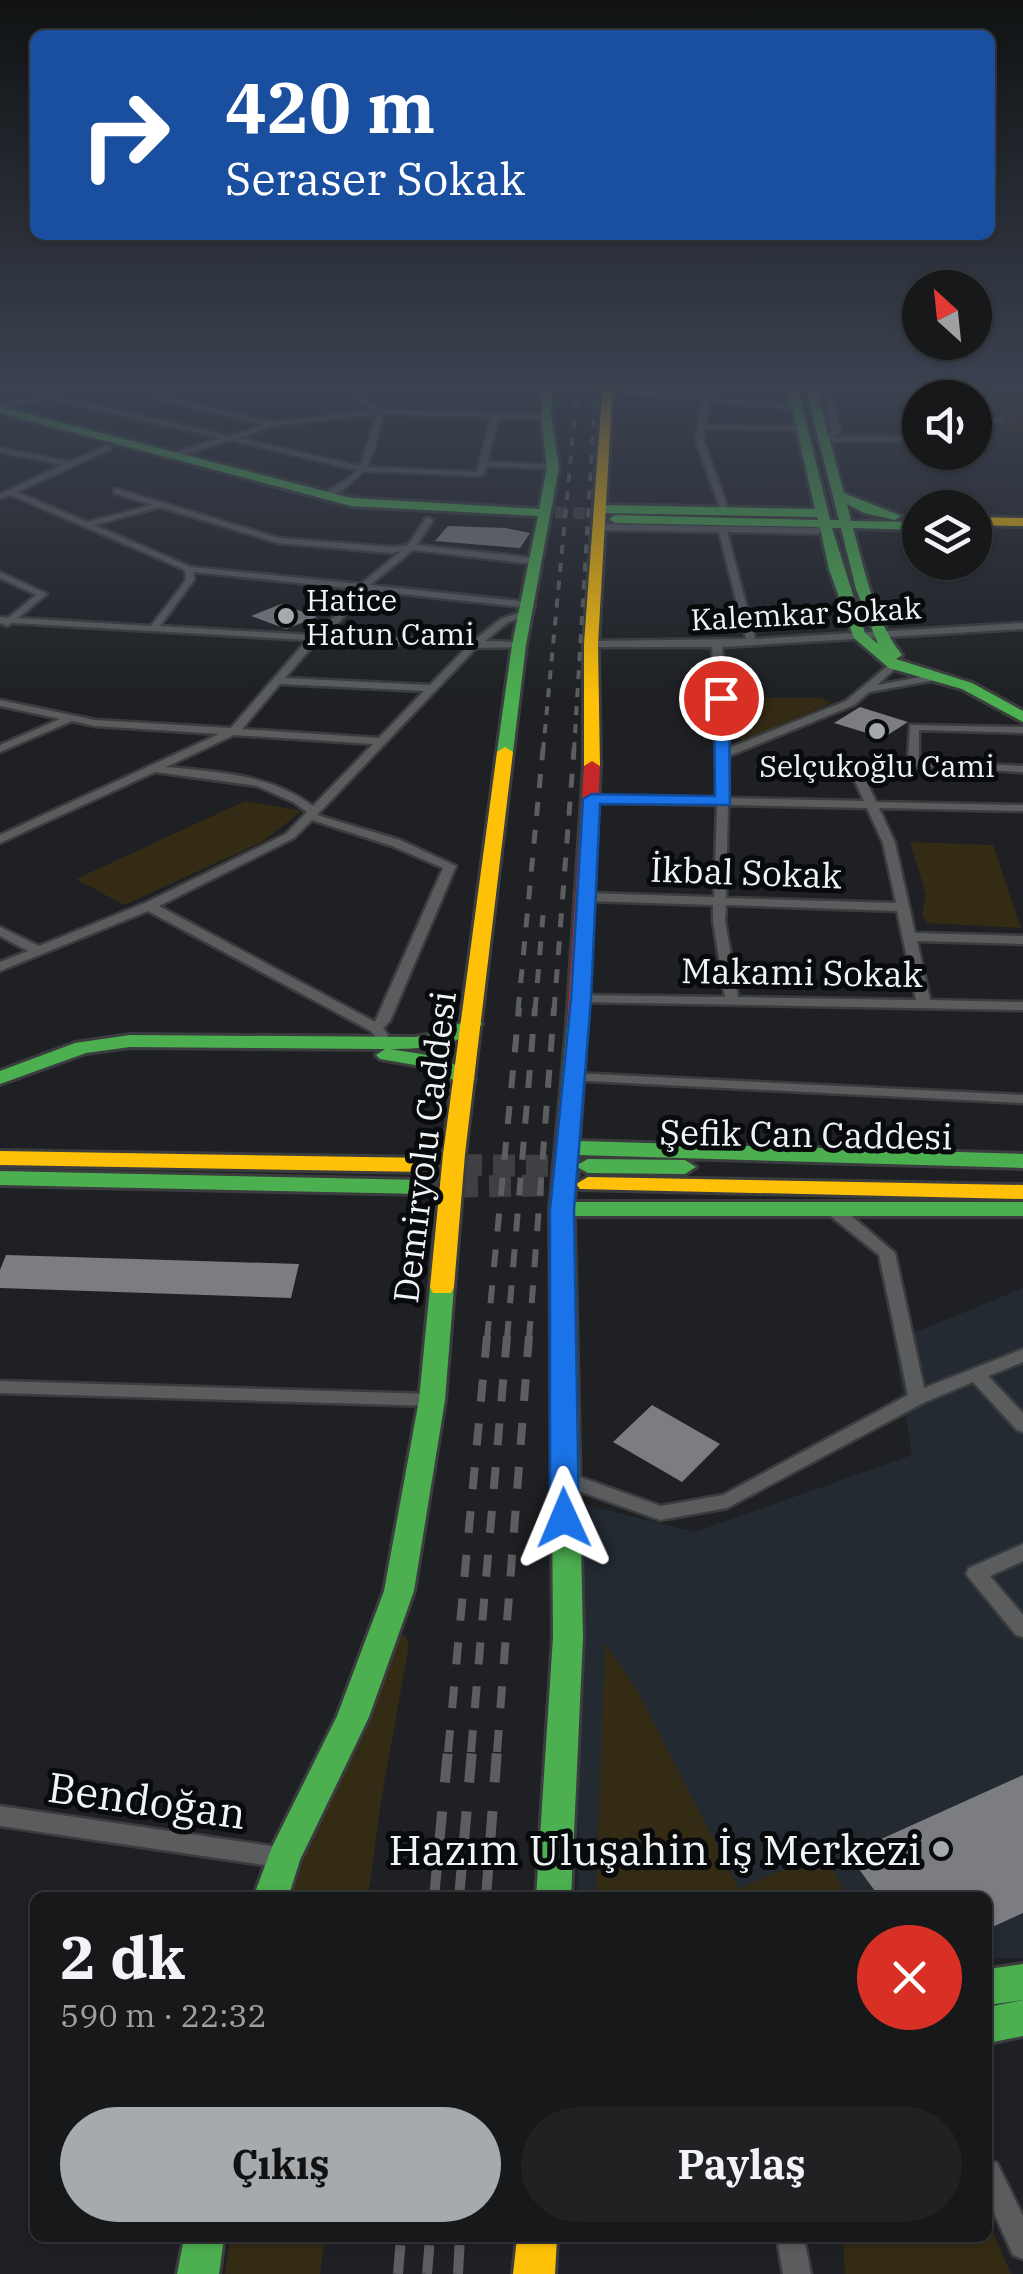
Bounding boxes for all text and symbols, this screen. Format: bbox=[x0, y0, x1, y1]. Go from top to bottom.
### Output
text: 420 m bbox=[225, 61, 435, 152]
icon: right bbox=[60, 70, 190, 200]
text: Seraser Sokak bbox=[225, 149, 526, 207]
north arrow bbox=[902, 270, 992, 360]
map controls bbox=[902, 270, 992, 580]
button: sound bbox=[902, 380, 992, 470]
button: layers bbox=[902, 490, 992, 580]
place label: Hatice Hatun Cami bbox=[306, 580, 475, 653]
street label: Kalemkar Sokak bbox=[690, 587, 923, 639]
marker: Hatice Hatun Cami bbox=[275, 605, 297, 627]
pin bbox=[679, 656, 764, 741]
icon: arrive bbox=[694, 671, 749, 726]
marker: Selçukoğlu Cami bbox=[866, 720, 888, 742]
place label: Selçukoğlu Cami bbox=[759, 746, 995, 785]
street label: İkbal Sokak bbox=[649, 846, 843, 898]
street label: Makami Sokak bbox=[681, 947, 924, 997]
street label: Demiryolu Caddesi bbox=[382, 989, 466, 1305]
street label: Şefik Can Caddesi bbox=[659, 1108, 953, 1160]
position arrow bbox=[512, 1466, 616, 1570]
street label: Bendoğan bbox=[44, 1759, 250, 1841]
place label: Hazım Uluşahin İş Merkezi bbox=[388, 1822, 921, 1877]
marker: Hazım Uluşahin İş Merkezi bbox=[930, 1838, 952, 1860]
text: 2 dk bbox=[60, 1917, 185, 1996]
button: close bbox=[857, 1925, 962, 2030]
text: 590 m · 22:32 bbox=[60, 1994, 267, 2036]
button: Çıkış bbox=[60, 2107, 501, 2222]
button: Paylaş bbox=[521, 2107, 962, 2222]

